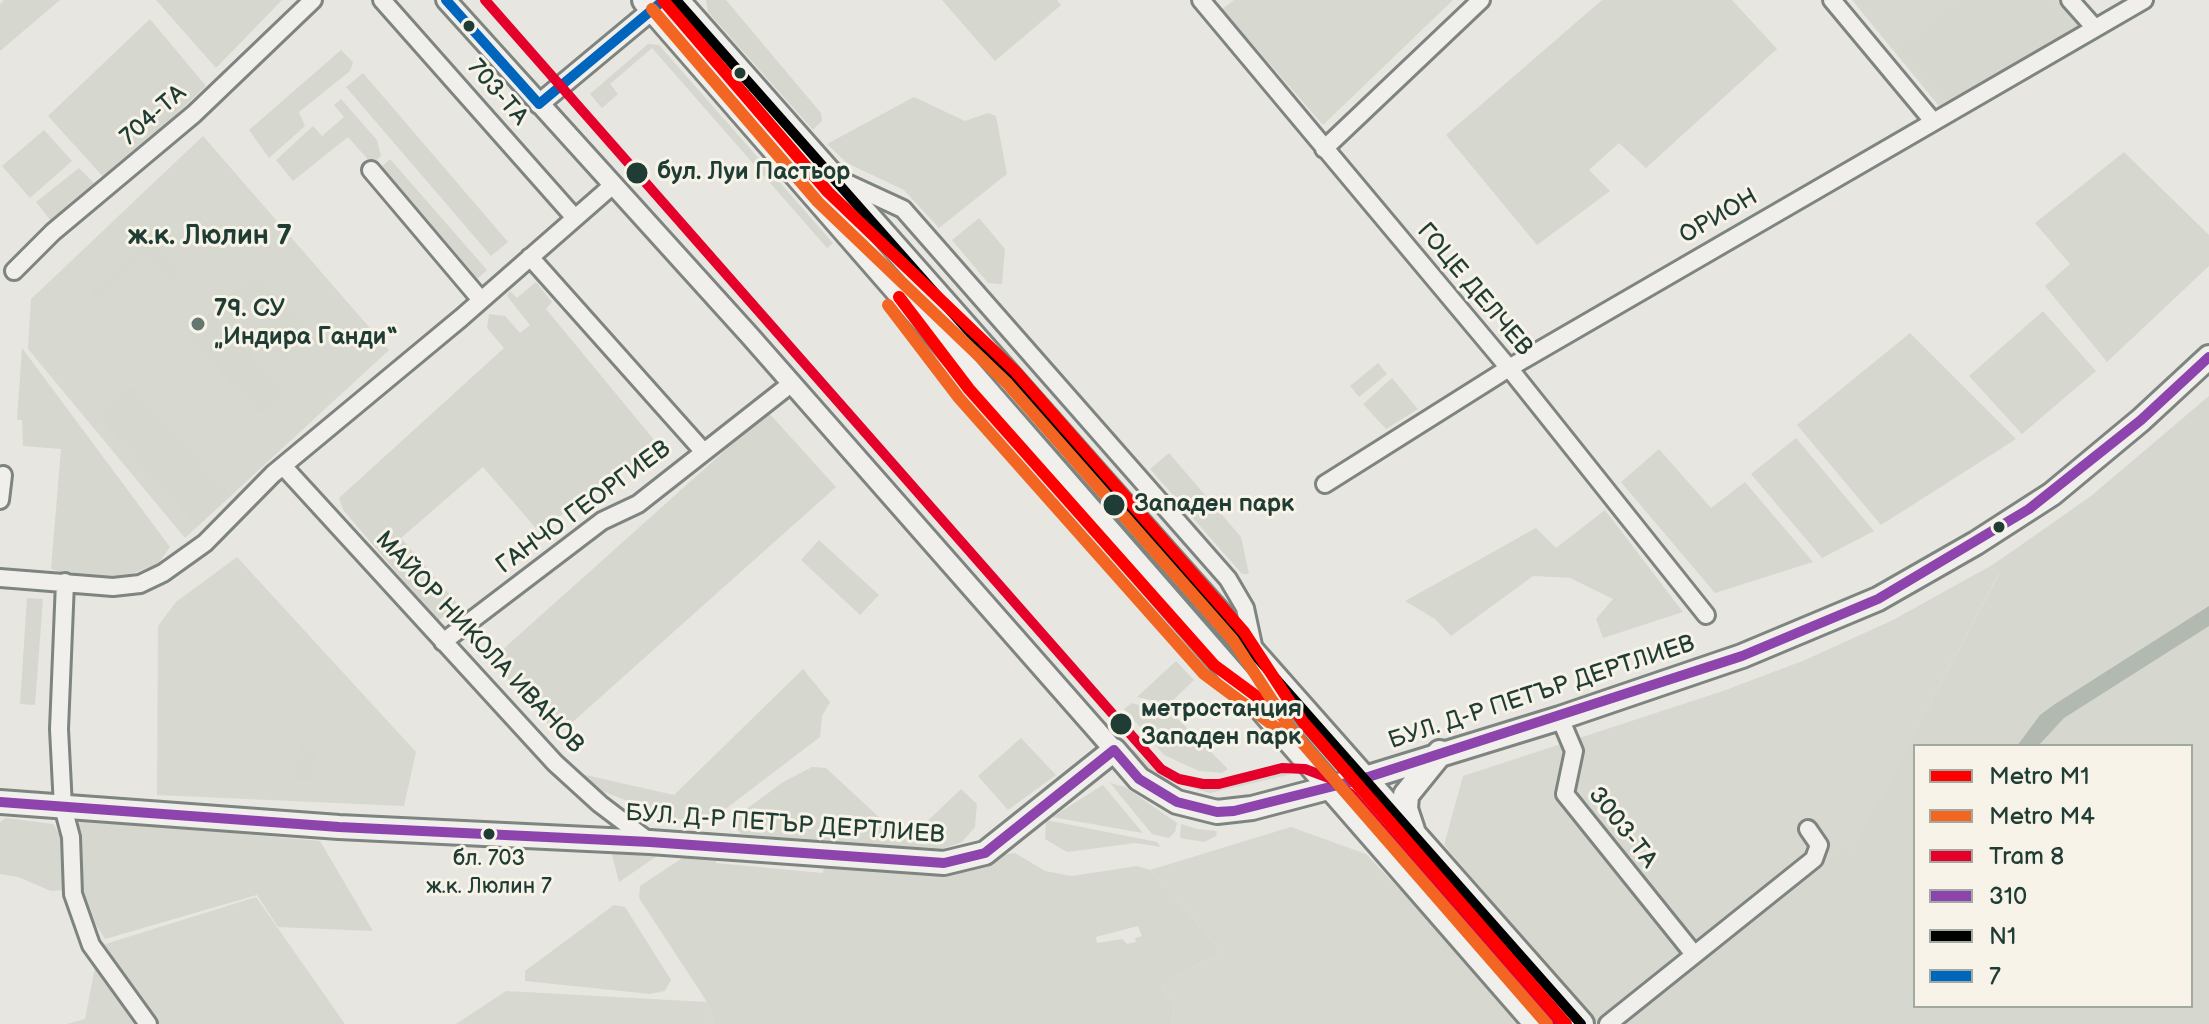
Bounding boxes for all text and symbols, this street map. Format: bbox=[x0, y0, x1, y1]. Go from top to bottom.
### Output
unlabelled marker bbox=[461, 18, 477, 34]
street label: 703-ТА bbox=[461, 54, 533, 132]
unlabelled marker bbox=[732, 65, 748, 81]
street label: 704-ТА bbox=[115, 80, 193, 152]
place label: бул. Луи Пастьор bbox=[657, 159, 850, 187]
marker: бул. Луи Пастьор bbox=[624, 160, 650, 186]
street label: ОРИОН bbox=[1675, 183, 1763, 251]
street label: ГОЦЕ ДЕЛЧЕВ bbox=[1410, 218, 1538, 362]
district label: ж.к. Люлин 7 bbox=[128, 220, 292, 254]
place label: 79. СУ „Индира Ганди“ bbox=[214, 296, 398, 352]
marker: 79. СУ „Индира Ганди“ bbox=[189, 315, 207, 333]
street label: ГАНЧО ГЕОРГИЕВ bbox=[491, 435, 677, 581]
place label: Западен парк bbox=[1134, 491, 1294, 519]
marker: Западен парк bbox=[1101, 492, 1127, 518]
unlabelled marker bbox=[1991, 519, 2007, 535]
street label: МАЙОР НИКОЛА ИВАНОВ bbox=[369, 526, 589, 760]
street label: БУЛ. Д-Р ПЕТЪР ДЕРТЛИЕВ bbox=[1385, 630, 1699, 756]
place label: метростанция Западен парк bbox=[1141, 696, 1302, 752]
marker: метростанция Западен парк bbox=[1108, 711, 1134, 737]
legend bbox=[1913, 744, 2193, 1008]
text: Metro M1 bbox=[1989, 762, 2090, 791]
street label: 3003-ТА bbox=[1581, 782, 1663, 874]
street label: БУЛ. Д-Р ПЕТЪР ДЕРТЛИЕВ bbox=[624, 799, 946, 851]
text: Metro M4 bbox=[1989, 802, 2095, 831]
marker: бл. 703 ж.к. Люлин 7 bbox=[481, 826, 497, 842]
text: Tram 8 bbox=[1989, 842, 2064, 871]
place label: бл. 703 ж.к. Люлин 7 bbox=[426, 846, 552, 898]
text: 310 bbox=[1989, 882, 2027, 911]
text: N1 bbox=[1989, 922, 2016, 951]
text: 7 bbox=[1989, 962, 2001, 991]

